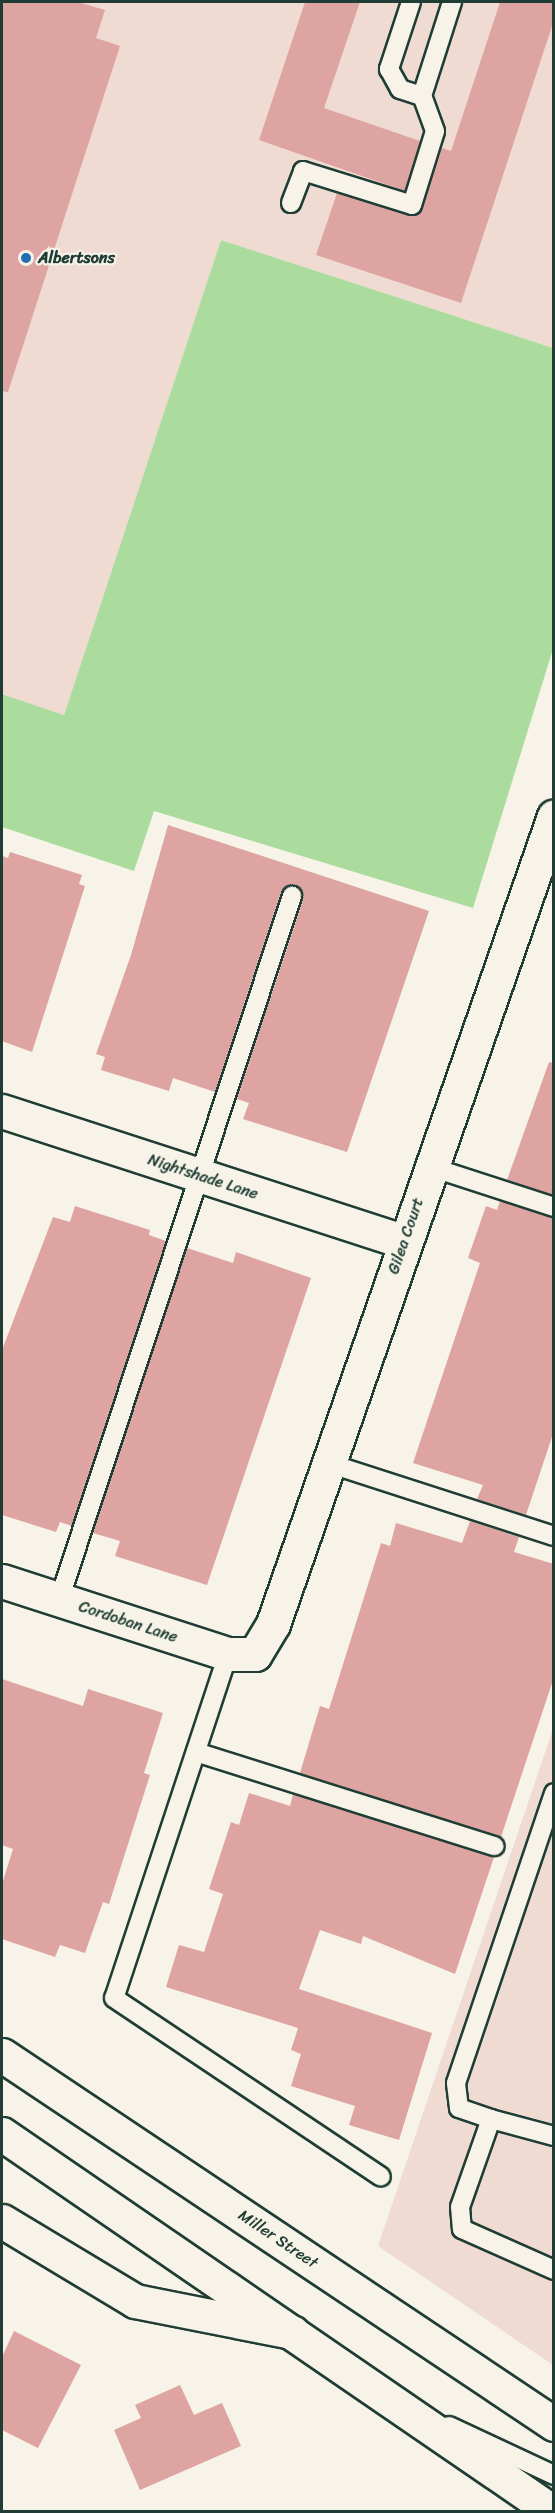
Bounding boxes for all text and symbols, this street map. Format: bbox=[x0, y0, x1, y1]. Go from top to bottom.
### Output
place label: Albertsons bbox=[38, 248, 115, 268]
marker: Albertsons bbox=[19, 251, 33, 265]
street label: Nightshade Lane bbox=[145, 1150, 261, 1204]
street label: Gilea Court bbox=[384, 1195, 428, 1277]
street label: Cordoban Lane bbox=[76, 1597, 180, 1647]
street label: Miller Street bbox=[234, 2205, 322, 2273]

